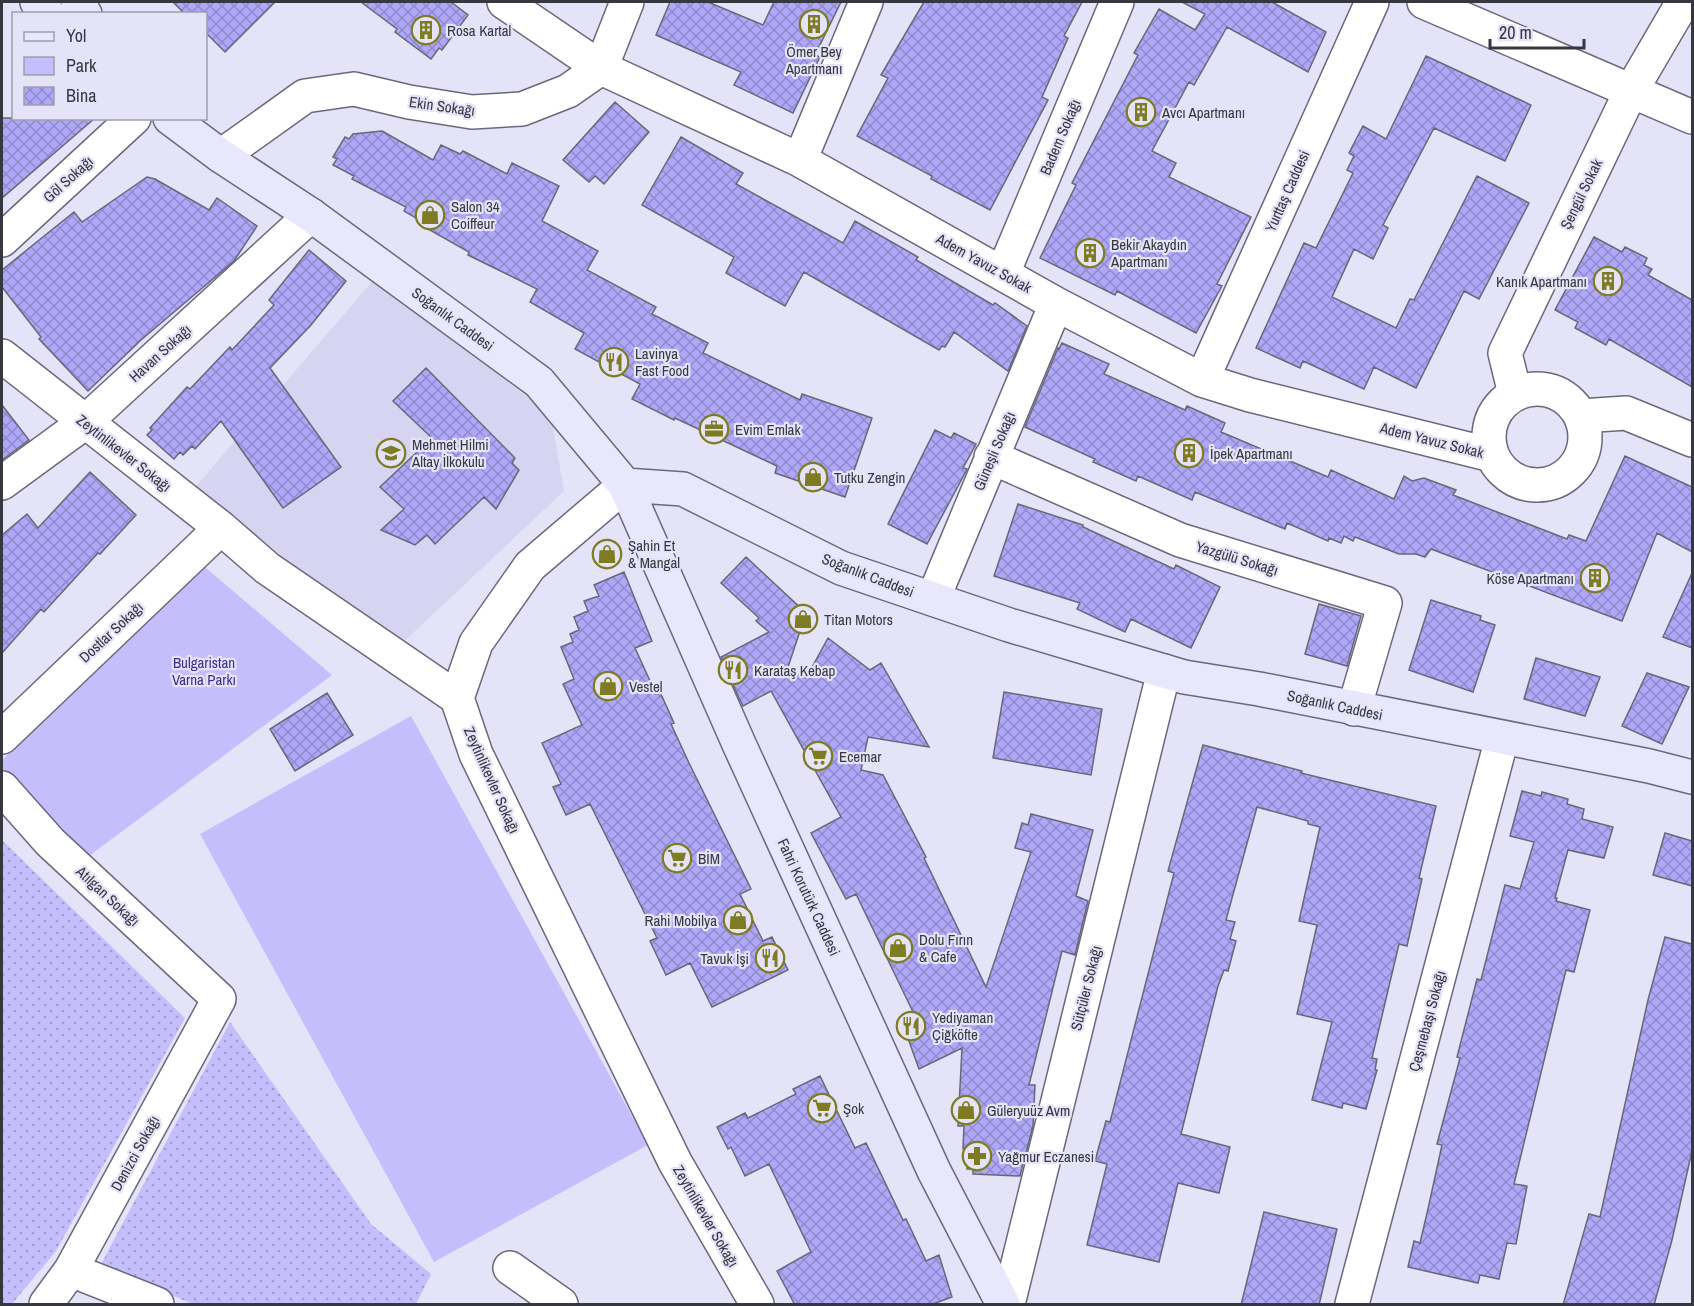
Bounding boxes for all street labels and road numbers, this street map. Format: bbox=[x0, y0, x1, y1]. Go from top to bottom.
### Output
street label: Ekin Sokağı bbox=[408, 91, 476, 121]
street label: Badem Sokağı bbox=[1035, 96, 1085, 178]
street label: Yurttaş Caddesi bbox=[1260, 147, 1314, 235]
street label: Göl Sokağı bbox=[38, 151, 98, 207]
street label: Şengül Sokak bbox=[1555, 155, 1607, 233]
street label: Adem Yavuz Sokak bbox=[932, 228, 1036, 298]
street label: Soğanlık Caddesi bbox=[408, 282, 498, 356]
street label: Havan Sokağı bbox=[124, 319, 196, 387]
street label: Güneşli Sokağı bbox=[968, 408, 1020, 494]
street label: Zeytinlikevler Sokağı bbox=[72, 409, 176, 497]
street label: Adem Yavuz Sokak bbox=[1377, 417, 1487, 463]
street label: Yazgülü Sokağı bbox=[1193, 535, 1281, 581]
street label: Soğanlık Caddesi bbox=[819, 548, 917, 602]
street label: Dostlar Sokağı bbox=[74, 597, 148, 667]
street label: Soğanlık Caddesi bbox=[1285, 685, 1385, 725]
street label: Zeytinlikevler Sokağı bbox=[459, 723, 525, 837]
street label: Fahri Korutürk Caddesi bbox=[773, 835, 845, 959]
street label: Atılgan Sokağı bbox=[71, 860, 144, 931]
street label: Sütçüler Sokağı bbox=[1065, 943, 1107, 1033]
street label: Çeşmebaşı Sokağı bbox=[1403, 968, 1451, 1074]
street label: Denizci Sokağı bbox=[106, 1111, 164, 1195]
street label: Zeytinlikevler Sokağı bbox=[668, 1161, 744, 1271]

